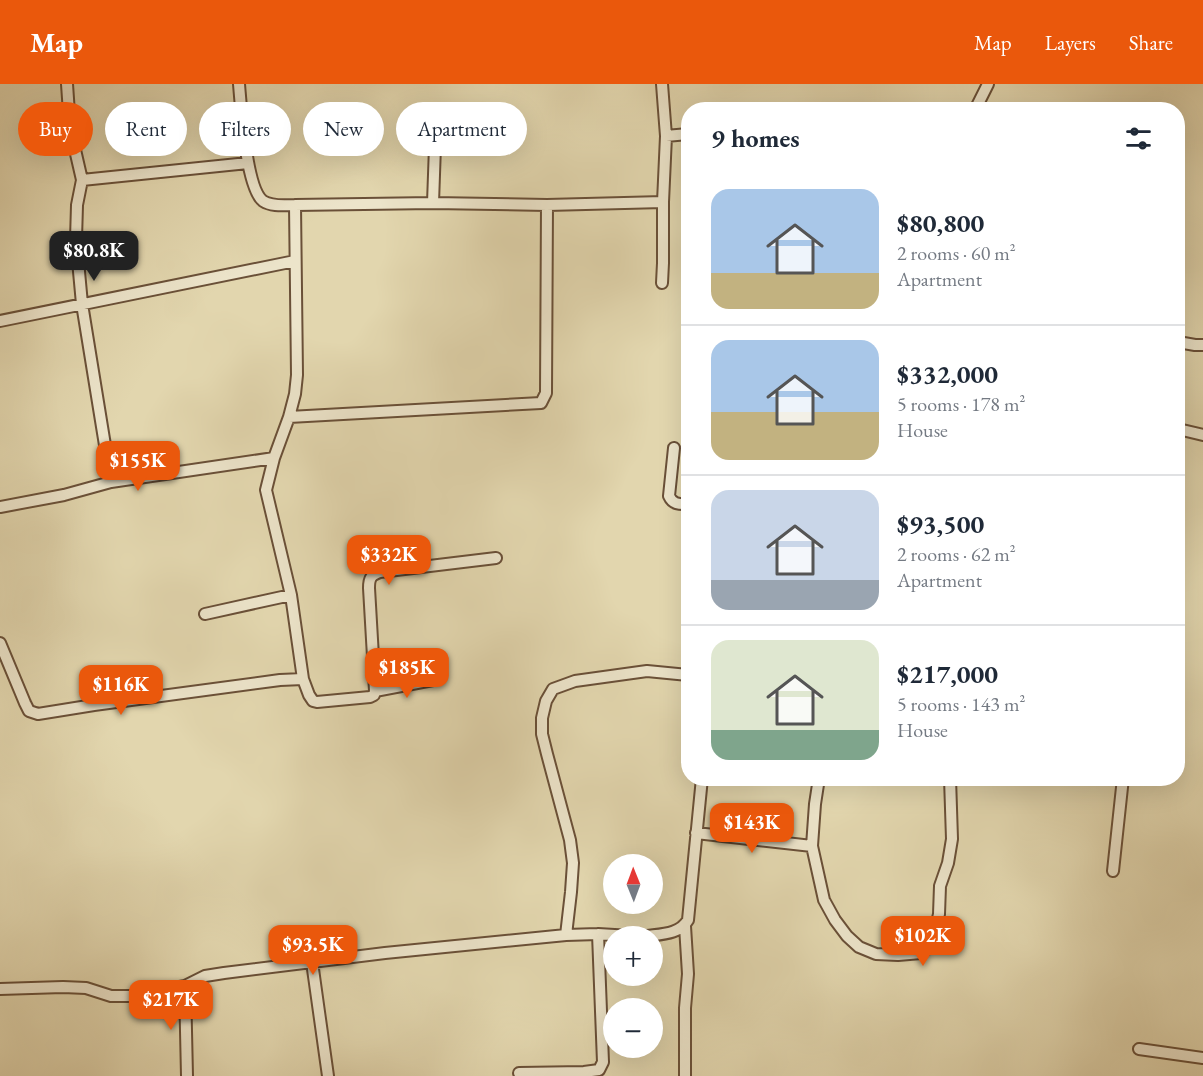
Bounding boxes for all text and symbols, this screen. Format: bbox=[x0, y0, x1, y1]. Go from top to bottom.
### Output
text: Map bbox=[30, 24, 83, 60]
text: Map bbox=[974, 29, 1012, 56]
text: Layers bbox=[1045, 29, 1096, 56]
text: Share bbox=[1129, 29, 1173, 56]
chip: Buy bbox=[18, 102, 93, 156]
chip: Rent bbox=[105, 102, 187, 156]
chip: Filters bbox=[199, 102, 291, 156]
chip: New bbox=[303, 102, 384, 156]
chip: Apartment bbox=[396, 102, 527, 156]
text: 9 homes bbox=[711, 121, 800, 155]
icon: filters bbox=[1122, 122, 1155, 155]
text: $80,800 bbox=[897, 206, 984, 240]
icon: home bbox=[759, 213, 831, 285]
pin: $80.8K bbox=[45, 231, 143, 282]
text: $80.8K bbox=[63, 237, 125, 263]
text: 2 rooms · 60 m² bbox=[897, 240, 1016, 266]
text: Apartment bbox=[897, 266, 982, 292]
text: $332,000 bbox=[897, 357, 998, 391]
icon: home bbox=[759, 364, 831, 436]
text: 5 rooms · 178 m² bbox=[897, 391, 1025, 417]
text: House bbox=[897, 417, 948, 443]
pin: $155K bbox=[96, 441, 180, 492]
text: $155K bbox=[110, 447, 166, 473]
text: $93,500 bbox=[897, 507, 984, 541]
icon: home bbox=[759, 514, 831, 586]
pin: $332K bbox=[347, 535, 431, 586]
text: $332K bbox=[361, 541, 417, 567]
text: 2 rooms · 62 m² bbox=[897, 541, 1016, 567]
text: Apartment bbox=[897, 567, 982, 593]
pin: $185K bbox=[365, 648, 449, 699]
text: $185K bbox=[379, 654, 435, 680]
text: $217,000 bbox=[897, 657, 998, 691]
icon: home bbox=[759, 664, 831, 736]
pin: $116K bbox=[79, 665, 163, 716]
text: $116K bbox=[93, 671, 149, 697]
text: 5 rooms · 143 m² bbox=[897, 691, 1025, 717]
text: House bbox=[897, 717, 948, 743]
pin: $143K bbox=[710, 803, 794, 854]
text: $143K bbox=[724, 809, 780, 835]
north arrow bbox=[603, 854, 663, 914]
map controls bbox=[603, 854, 663, 1058]
pin: $102K bbox=[881, 916, 965, 967]
text: $102K bbox=[895, 922, 951, 948]
pin: $93.5K bbox=[264, 925, 362, 976]
button: + bbox=[603, 926, 663, 986]
text: $93.5K bbox=[282, 931, 344, 957]
pin: $217K bbox=[129, 980, 213, 1031]
text: $217K bbox=[143, 986, 199, 1012]
button: − bbox=[603, 998, 663, 1058]

